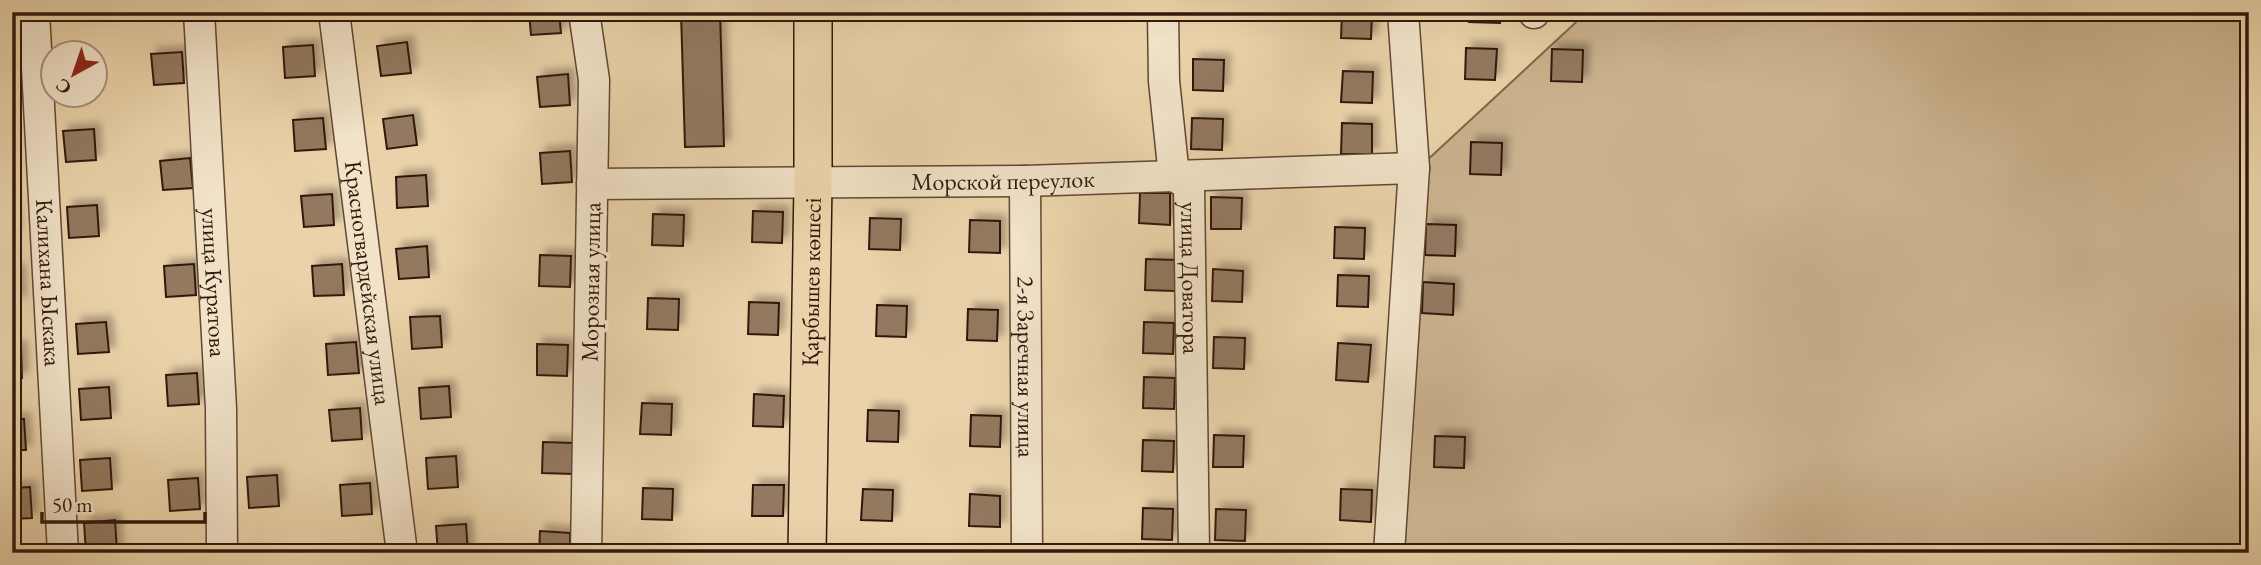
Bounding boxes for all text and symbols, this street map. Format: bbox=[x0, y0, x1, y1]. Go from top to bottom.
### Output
north arrow bbox=[38, 38, 108, 108]
text: С bbox=[50, 73, 77, 101]
street label: Красногвардейская улица bbox=[338, 159, 399, 407]
street label: Морской переулок bbox=[911, 163, 1096, 197]
street label: Қарбышев көшесі bbox=[794, 197, 828, 367]
street label: Калихана Ыскака bbox=[29, 198, 69, 368]
street label: Морозная улица bbox=[574, 201, 607, 362]
street label: улица Доватора bbox=[1174, 201, 1207, 355]
street label: улица Куратова bbox=[195, 207, 234, 358]
street label: 2-я Заречная улица bbox=[1011, 276, 1042, 458]
scale bar bbox=[42, 481, 205, 525]
text: 50 m bbox=[52, 491, 93, 518]

